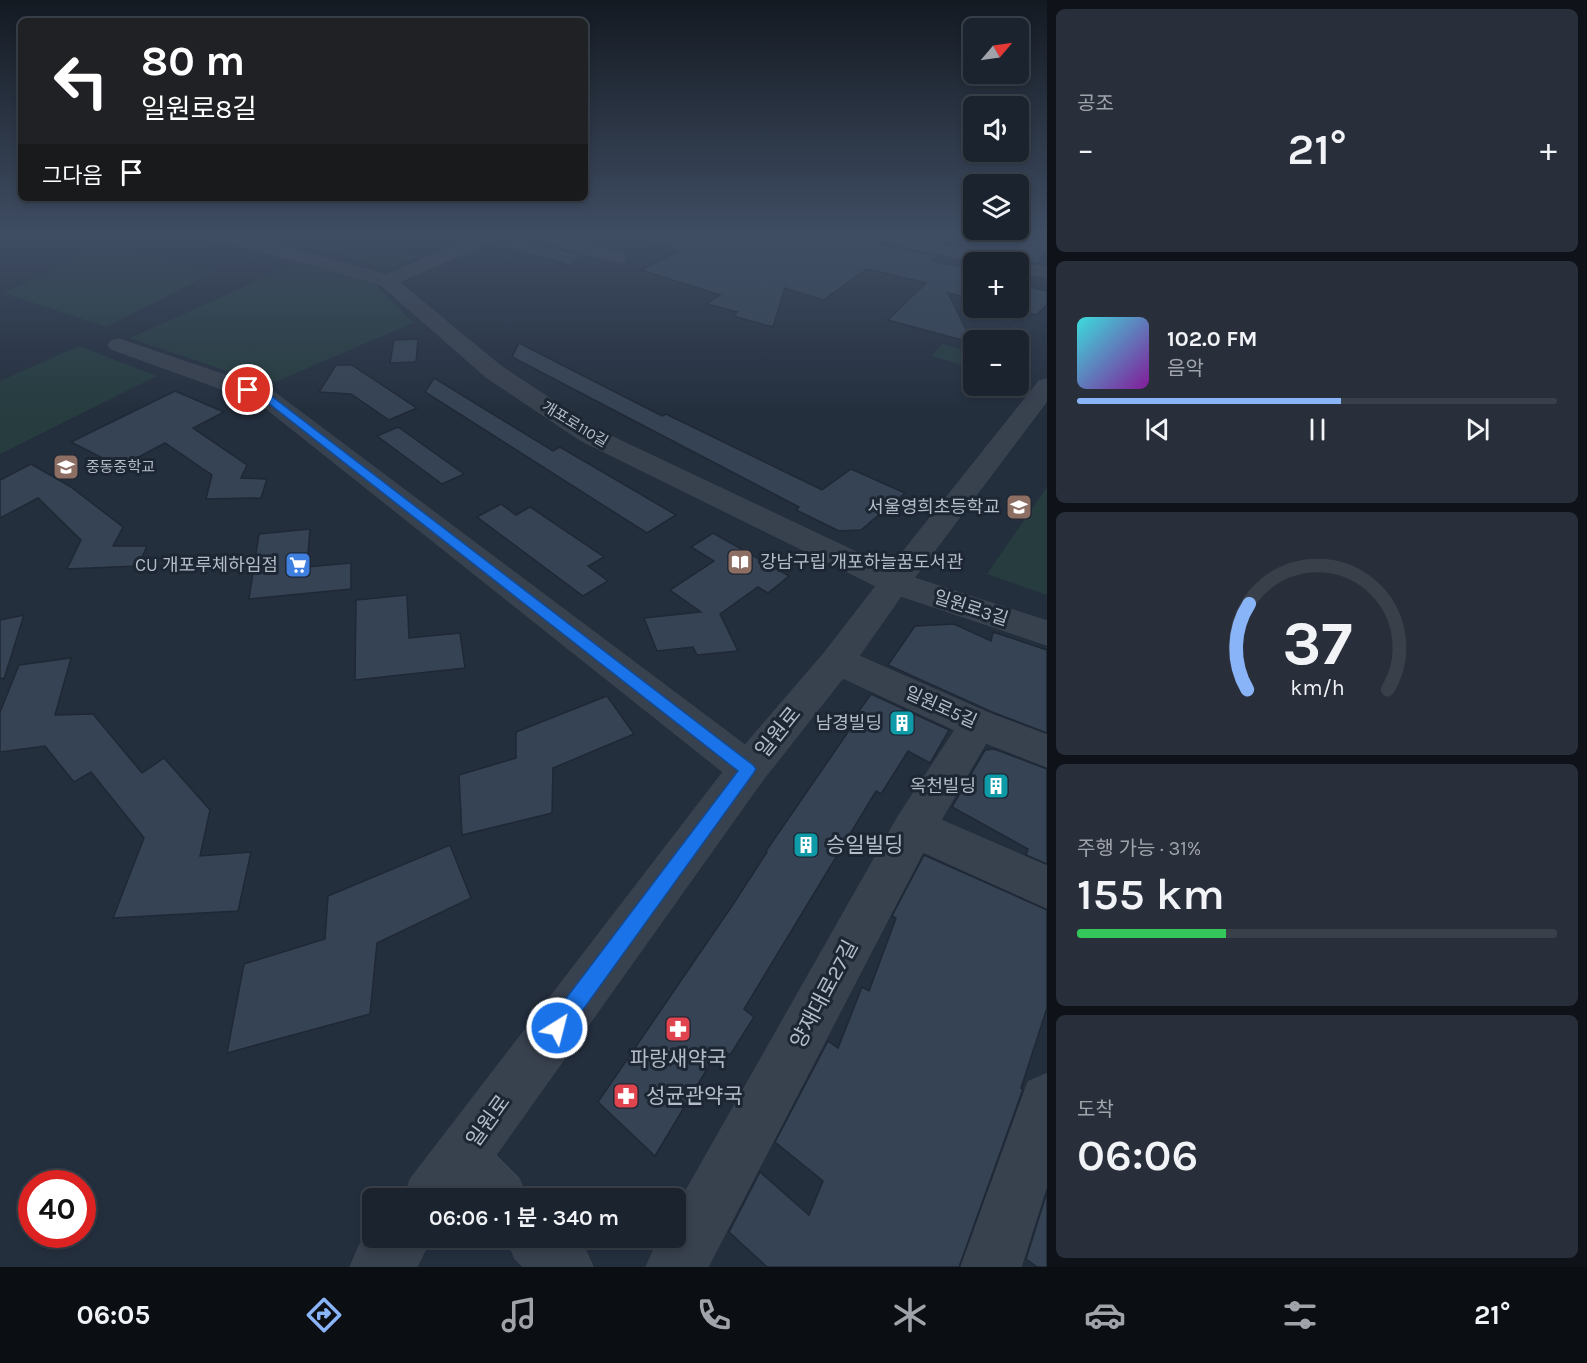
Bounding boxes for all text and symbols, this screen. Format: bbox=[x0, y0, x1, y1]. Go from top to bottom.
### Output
north arrow bbox=[963, 18, 1029, 84]
map controls bbox=[963, 18, 1029, 396]
text: 80 m bbox=[141, 36, 245, 86]
icon: left bbox=[42, 42, 120, 120]
text: 공조 bbox=[1077, 92, 1114, 115]
text: 일원로8길 bbox=[141, 93, 257, 125]
button: sound bbox=[963, 96, 1029, 162]
text: 21° bbox=[1287, 123, 1347, 175]
text: − bbox=[1077, 130, 1094, 168]
text: + bbox=[1540, 130, 1557, 168]
icon: arrive bbox=[115, 156, 148, 189]
text: 그다음 bbox=[42, 163, 103, 189]
button: layers bbox=[963, 174, 1029, 240]
button: + bbox=[963, 252, 1029, 318]
text: 102.0 FM bbox=[1167, 326, 1258, 352]
button: − bbox=[963, 330, 1029, 396]
text: 음악 bbox=[1167, 357, 1204, 380]
pin bbox=[222, 364, 273, 415]
icon: arrive bbox=[231, 373, 264, 406]
street label: 개포로110길 bbox=[539, 397, 611, 451]
icon: previous bbox=[1141, 413, 1174, 446]
icon: pause bbox=[1301, 413, 1334, 446]
icon: next bbox=[1461, 413, 1494, 446]
school or university icon: 중동중학교 bbox=[51, 452, 81, 482]
place label: 중동중학교 bbox=[86, 458, 155, 476]
school or university icon: 서울영희초등학교 bbox=[1004, 492, 1034, 522]
place label: 서울영희초등학교 bbox=[868, 496, 1000, 518]
library icon: 강남구립 개포하늘꿈도서관 bbox=[725, 547, 755, 577]
supermarket icon: CU 개포루체하임점 bbox=[283, 550, 313, 580]
place label: 강남구립 개포하늘꿈도서관 bbox=[760, 551, 963, 573]
place label: CU 개포루체하임점 bbox=[135, 554, 278, 576]
street label: 일원로3길 bbox=[931, 586, 1011, 630]
text: 37 bbox=[1282, 608, 1352, 681]
text: km/h bbox=[1290, 676, 1344, 701]
street label: 일원로5길 bbox=[902, 681, 980, 733]
street label: 일원로 bbox=[750, 702, 806, 762]
building icon: 남경빌딩 bbox=[887, 708, 917, 738]
place label: 남경빌딩 bbox=[816, 712, 882, 734]
building icon: 옥천빌딩 bbox=[981, 771, 1011, 801]
place label: 옥천빌딩 bbox=[910, 775, 976, 797]
building icon: 승일빌딩 bbox=[791, 830, 821, 860]
place label: 승일빌딩 bbox=[826, 833, 903, 857]
text: 주행 가능 · 31% bbox=[1077, 837, 1201, 860]
text: 155 km bbox=[1077, 868, 1225, 920]
street label: 양재대로27길 bbox=[786, 936, 862, 1052]
position arrow bbox=[525, 996, 589, 1060]
pharmacy icon: 파랑새약국 bbox=[663, 1014, 693, 1044]
place label: 파랑새약국 bbox=[630, 1047, 726, 1071]
pharmacy icon: 성균관약국 bbox=[611, 1081, 641, 1111]
place label: 성균관약국 bbox=[646, 1084, 743, 1108]
street label: 일원로 bbox=[461, 1090, 515, 1152]
text: 도착 bbox=[1077, 1098, 1114, 1121]
text: 06:06 bbox=[1077, 1129, 1198, 1181]
speed limit sign: 40 bbox=[18, 1170, 96, 1248]
text: 06:06 · 1 분 · 340 m bbox=[429, 1205, 619, 1231]
icon: directions bbox=[303, 1294, 345, 1336]
icon: music bbox=[498, 1294, 540, 1336]
icon: phone bbox=[693, 1294, 735, 1336]
icon: climate bbox=[889, 1294, 931, 1336]
icon: car bbox=[1084, 1294, 1126, 1336]
icon: filters bbox=[1279, 1294, 1321, 1336]
text: 06:05 bbox=[77, 1299, 150, 1331]
text: 21° bbox=[1474, 1299, 1510, 1331]

